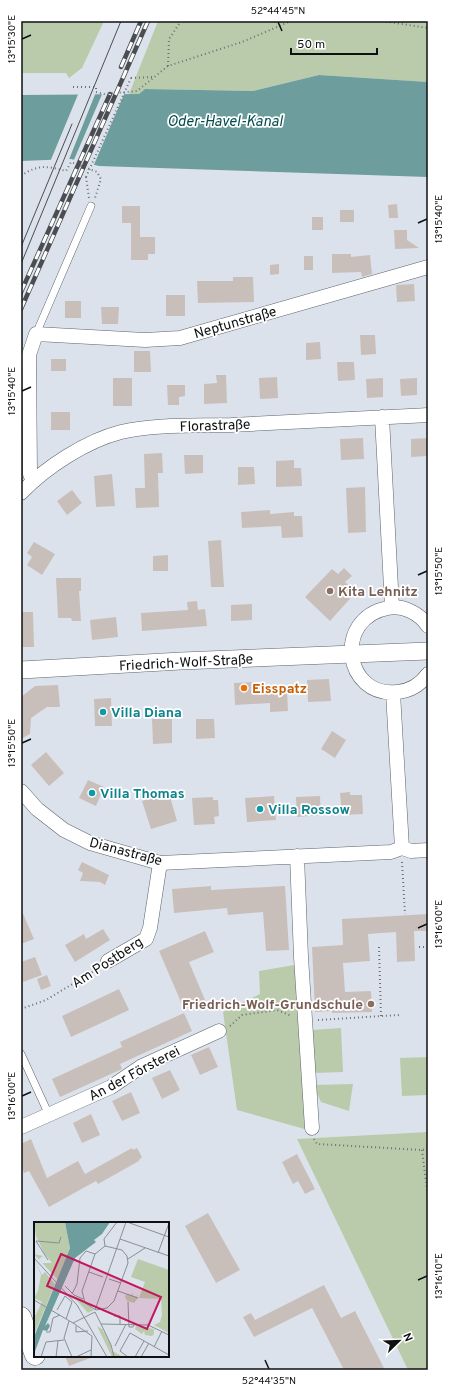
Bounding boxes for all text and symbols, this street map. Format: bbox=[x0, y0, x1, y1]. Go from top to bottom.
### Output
text: 52°44'45"N bbox=[251, 5, 305, 18]
text: 13°15'30"E bbox=[6, 15, 19, 63]
scale bar bbox=[291, 30, 377, 56]
text: 50 m bbox=[297, 37, 325, 53]
water label: Oder-Havel-Kanal bbox=[167, 113, 284, 132]
text: 13°15'40"E bbox=[433, 195, 446, 243]
street label: Neptunstraße bbox=[192, 304, 279, 343]
text: 13°15'40"E bbox=[6, 367, 19, 415]
street label: Florastraße bbox=[179, 417, 251, 436]
text: 13°15'50"E bbox=[433, 547, 446, 595]
place label: Kita Lehnitz bbox=[338, 584, 418, 601]
marker: Kita Lehnitz bbox=[325, 586, 335, 596]
street label: Friedrich-Wolf-Straße bbox=[119, 651, 254, 676]
place label: Eisspatz bbox=[252, 681, 307, 698]
marker: Eisspatz bbox=[239, 683, 249, 693]
place label: Villa Diana bbox=[111, 705, 182, 722]
marker: Villa Diana bbox=[98, 707, 108, 717]
text: 13°15'50"E bbox=[6, 719, 19, 767]
place label: Villa Thomas bbox=[100, 786, 185, 803]
marker: Villa Thomas bbox=[87, 788, 97, 798]
place label: Villa Rossow bbox=[268, 802, 350, 819]
marker: Villa Rossow bbox=[255, 804, 265, 814]
street label: Dianastraße bbox=[87, 835, 164, 870]
text: 13°16'00"E bbox=[433, 900, 446, 948]
street label: Am Postberg bbox=[69, 934, 147, 993]
place label: Friedrich-Wolf-Grundschule bbox=[182, 997, 363, 1014]
marker: Friedrich-Wolf-Grundschule bbox=[366, 999, 376, 1009]
street label: An der Försterei bbox=[86, 1043, 183, 1106]
text: 13°16'00"E bbox=[6, 1072, 19, 1120]
inset map bbox=[34, 1222, 169, 1357]
text: 13°16'10"E bbox=[433, 1253, 446, 1299]
north arrow bbox=[379, 1321, 419, 1361]
text: N bbox=[399, 1331, 415, 1344]
text: 52°44'35"N bbox=[242, 1375, 296, 1388]

